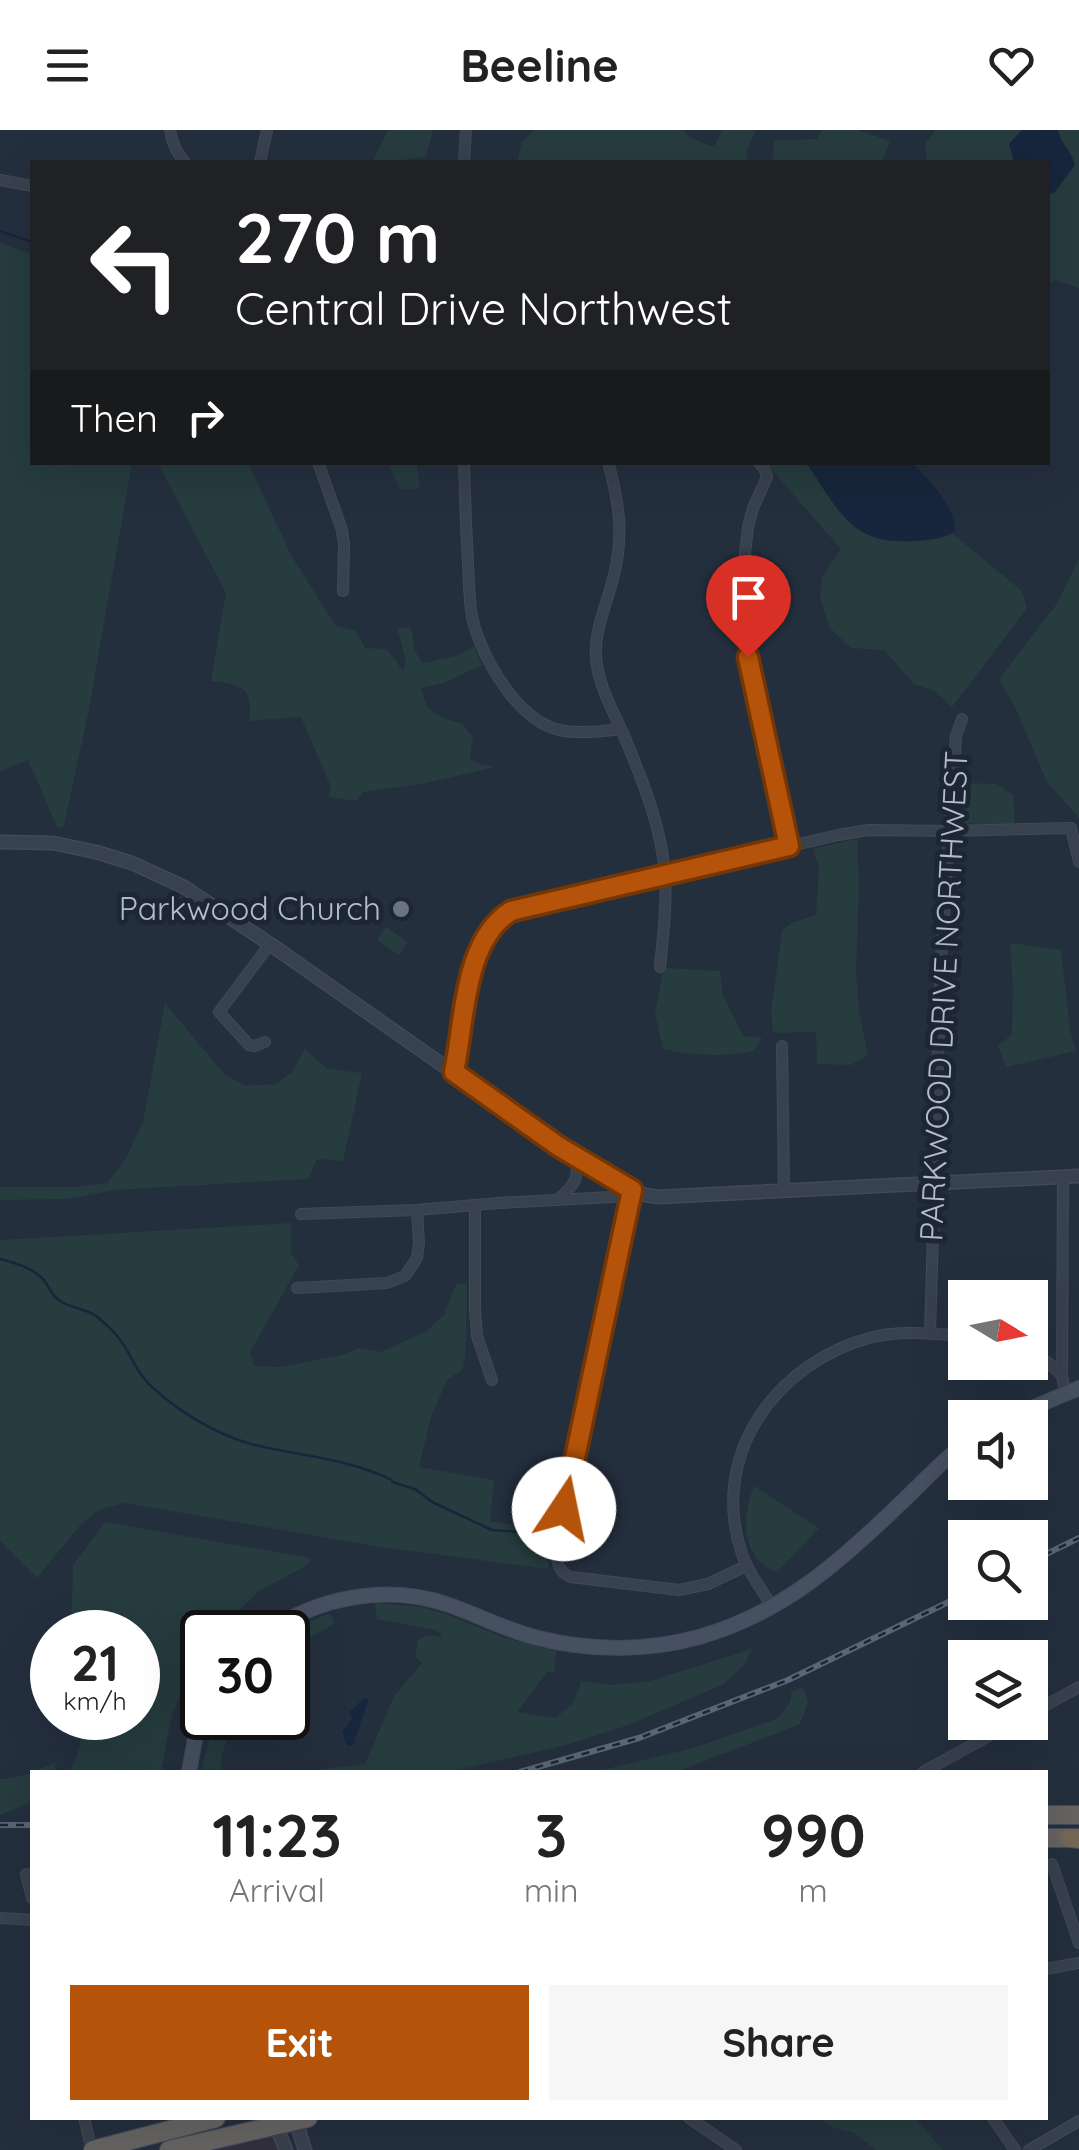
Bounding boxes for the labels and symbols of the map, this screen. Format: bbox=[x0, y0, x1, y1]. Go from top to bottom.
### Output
pin bbox=[706, 555, 791, 658]
street label: PARKWOOD DRIVE NORTHWEST bbox=[910, 750, 976, 1242]
place label: Parkwood Church bbox=[119, 888, 381, 928]
marker: Parkwood Church bbox=[390, 898, 412, 920]
north arrow bbox=[948, 1280, 1048, 1380]
position arrow bbox=[512, 1457, 616, 1561]
speed limit sign: 30 bbox=[180, 1610, 310, 1740]

